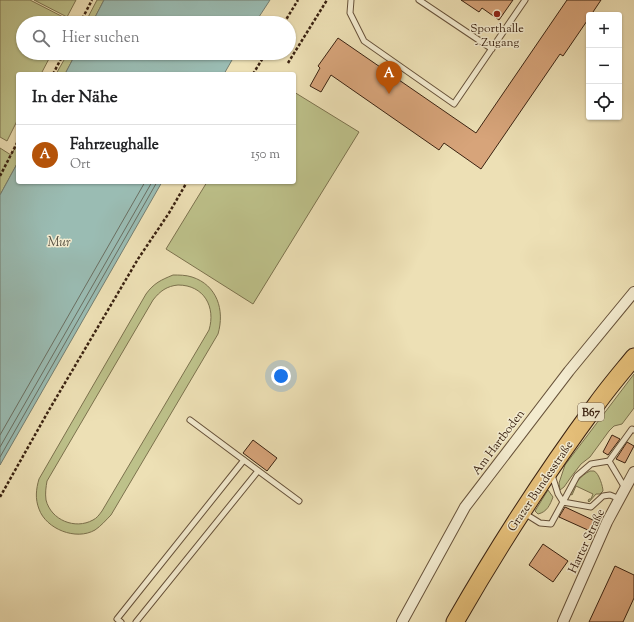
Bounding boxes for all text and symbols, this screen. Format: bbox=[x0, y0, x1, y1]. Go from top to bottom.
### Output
marker: Sporthalle - Zugang bbox=[492, 9, 502, 19]
map controls bbox=[586, 12, 622, 120]
button: + bbox=[586, 12, 622, 48]
search box bbox=[16, 16, 296, 60]
place label: Sporthalle - Zugang bbox=[470, 20, 524, 52]
icon: search bbox=[30, 27, 52, 49]
text: Hier suchen bbox=[62, 28, 140, 49]
button: − bbox=[586, 48, 622, 84]
pin: A bbox=[376, 61, 402, 94]
button: locate bbox=[586, 84, 622, 120]
text: In der Nähe bbox=[32, 86, 118, 110]
text: Fahrzeughalle bbox=[70, 135, 159, 156]
text: A bbox=[40, 146, 50, 164]
text: 150 m bbox=[251, 146, 280, 164]
text: Ort bbox=[70, 156, 90, 174]
water label: Mur bbox=[47, 234, 71, 252]
your location bbox=[271, 366, 291, 386]
road number: B67 bbox=[578, 403, 604, 421]
street label: Am Hartboden bbox=[468, 406, 529, 479]
street label: Grazer Bundesstraße bbox=[504, 437, 578, 536]
street label: Harter Straße bbox=[564, 506, 610, 577]

